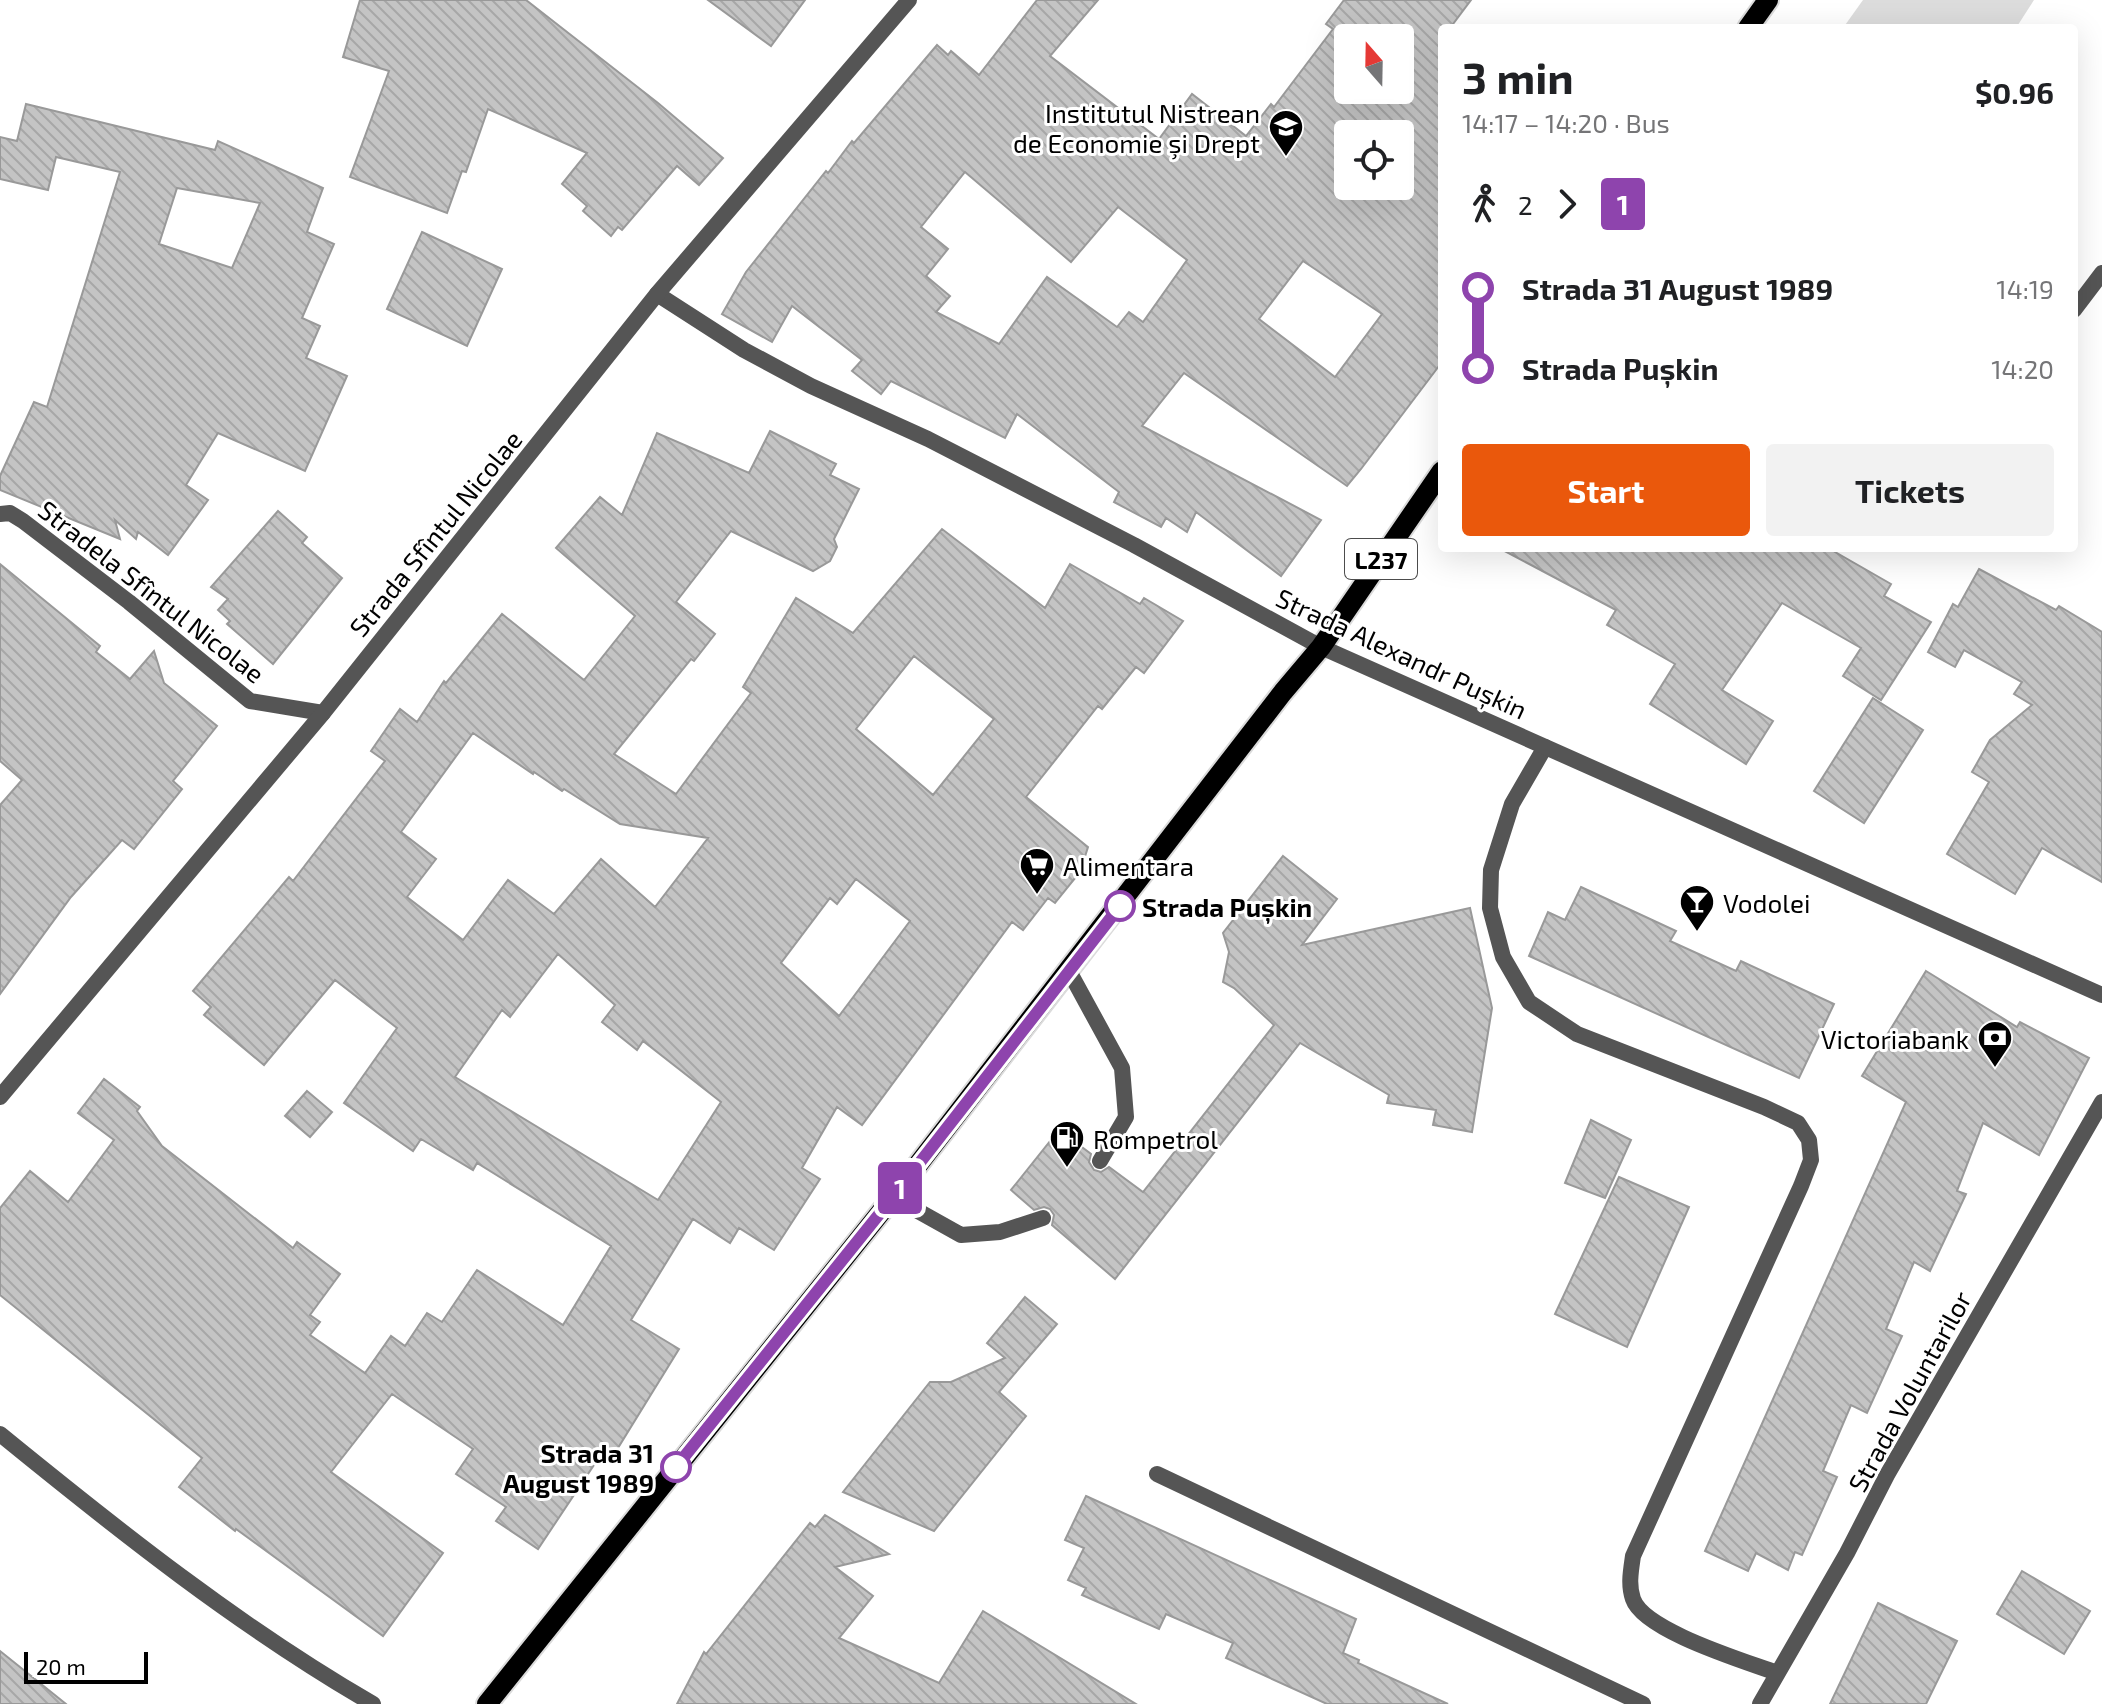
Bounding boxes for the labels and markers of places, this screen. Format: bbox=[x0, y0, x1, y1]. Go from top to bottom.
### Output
place label: Institutul Nistrean de Economie şi Drept bbox=[1013, 97, 1260, 160]
school or university icon: Institutul Nistrean de Economie şi Drept bbox=[1267, 108, 1305, 158]
supermarket icon: Alimentara bbox=[1018, 846, 1056, 896]
place label: Alimentara bbox=[1063, 850, 1194, 881]
bar icon: Vodolei bbox=[1678, 883, 1716, 933]
place label: Vodolei bbox=[1723, 887, 1810, 918]
marker: Strada Pușkin bbox=[1105, 891, 1135, 921]
place label: Strada Pușkin bbox=[1142, 891, 1312, 925]
bank icon: Victoriabank bbox=[1976, 1019, 2014, 1069]
place label: Victoriabank bbox=[1821, 1023, 1969, 1054]
fuel station icon: Rompetrol bbox=[1048, 1119, 1086, 1169]
place label: Rompetrol bbox=[1093, 1123, 1218, 1154]
place label: Strada 31 August 1989 bbox=[503, 1437, 654, 1498]
marker: Strada 31 August 1989 bbox=[661, 1452, 691, 1482]

